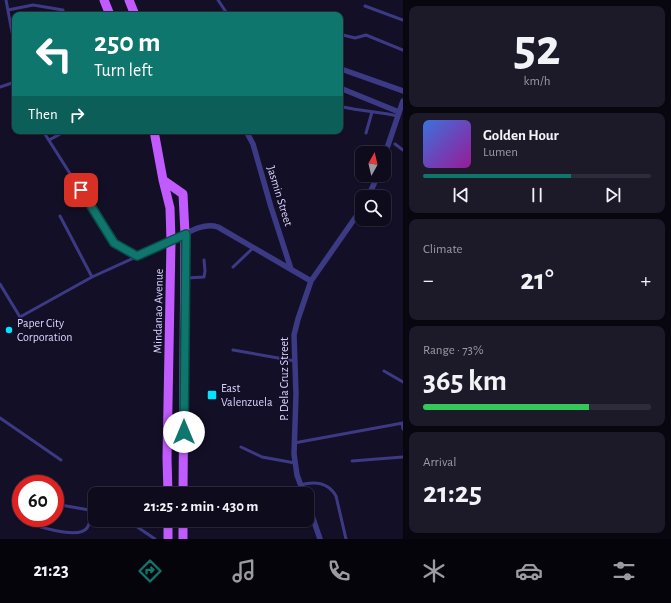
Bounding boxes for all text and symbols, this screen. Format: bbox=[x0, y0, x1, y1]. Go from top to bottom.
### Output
text: 52 bbox=[514, 22, 560, 74]
icon: left bbox=[28, 28, 80, 80]
text: 250 m bbox=[94, 29, 161, 57]
text: Turn left bbox=[94, 62, 153, 80]
text: km/h bbox=[524, 75, 550, 88]
icon: right bbox=[66, 104, 88, 126]
text: Then bbox=[28, 107, 58, 122]
text: Golden Hour bbox=[483, 128, 559, 143]
north arrow bbox=[355, 146, 391, 182]
map controls bbox=[355, 146, 391, 226]
text: Lumen bbox=[483, 146, 518, 159]
street label: Jasmin Street bbox=[265, 164, 295, 228]
pin bbox=[64, 173, 98, 207]
icon: arrive bbox=[70, 179, 92, 201]
icon: previous bbox=[450, 184, 472, 206]
icon: pause bbox=[526, 184, 548, 206]
icon: next bbox=[602, 184, 624, 206]
button: search bbox=[355, 190, 391, 226]
text: Climate bbox=[423, 243, 462, 256]
text: 21° bbox=[520, 265, 554, 295]
street label: Mindanao Avenue bbox=[151, 269, 165, 353]
text: − bbox=[423, 269, 434, 291]
text: + bbox=[640, 269, 651, 291]
place label: Paper City Corporation bbox=[17, 317, 73, 343]
marker: Paper City Corporation bbox=[4, 325, 14, 335]
street label: P. Dela Cruz Street bbox=[278, 337, 290, 421]
text: Range · 73% bbox=[423, 344, 484, 357]
text: 365 km bbox=[423, 366, 507, 396]
place label: East Valenzuela bbox=[221, 382, 273, 408]
marker: East Valenzuela bbox=[206, 389, 218, 401]
position arrow bbox=[163, 411, 205, 453]
text: Arrival bbox=[423, 456, 456, 469]
speed limit sign: 60 bbox=[12, 475, 64, 527]
text: 21:25 bbox=[423, 478, 482, 508]
text: 21:25 · 2 min · 430 m bbox=[144, 499, 258, 514]
icon: directions bbox=[136, 557, 164, 585]
icon: music bbox=[230, 557, 258, 585]
icon: phone bbox=[325, 557, 353, 585]
icon: climate bbox=[420, 557, 448, 585]
icon: car bbox=[515, 557, 543, 585]
icon: filters bbox=[610, 557, 638, 585]
text: 21:23 bbox=[33, 562, 69, 580]

